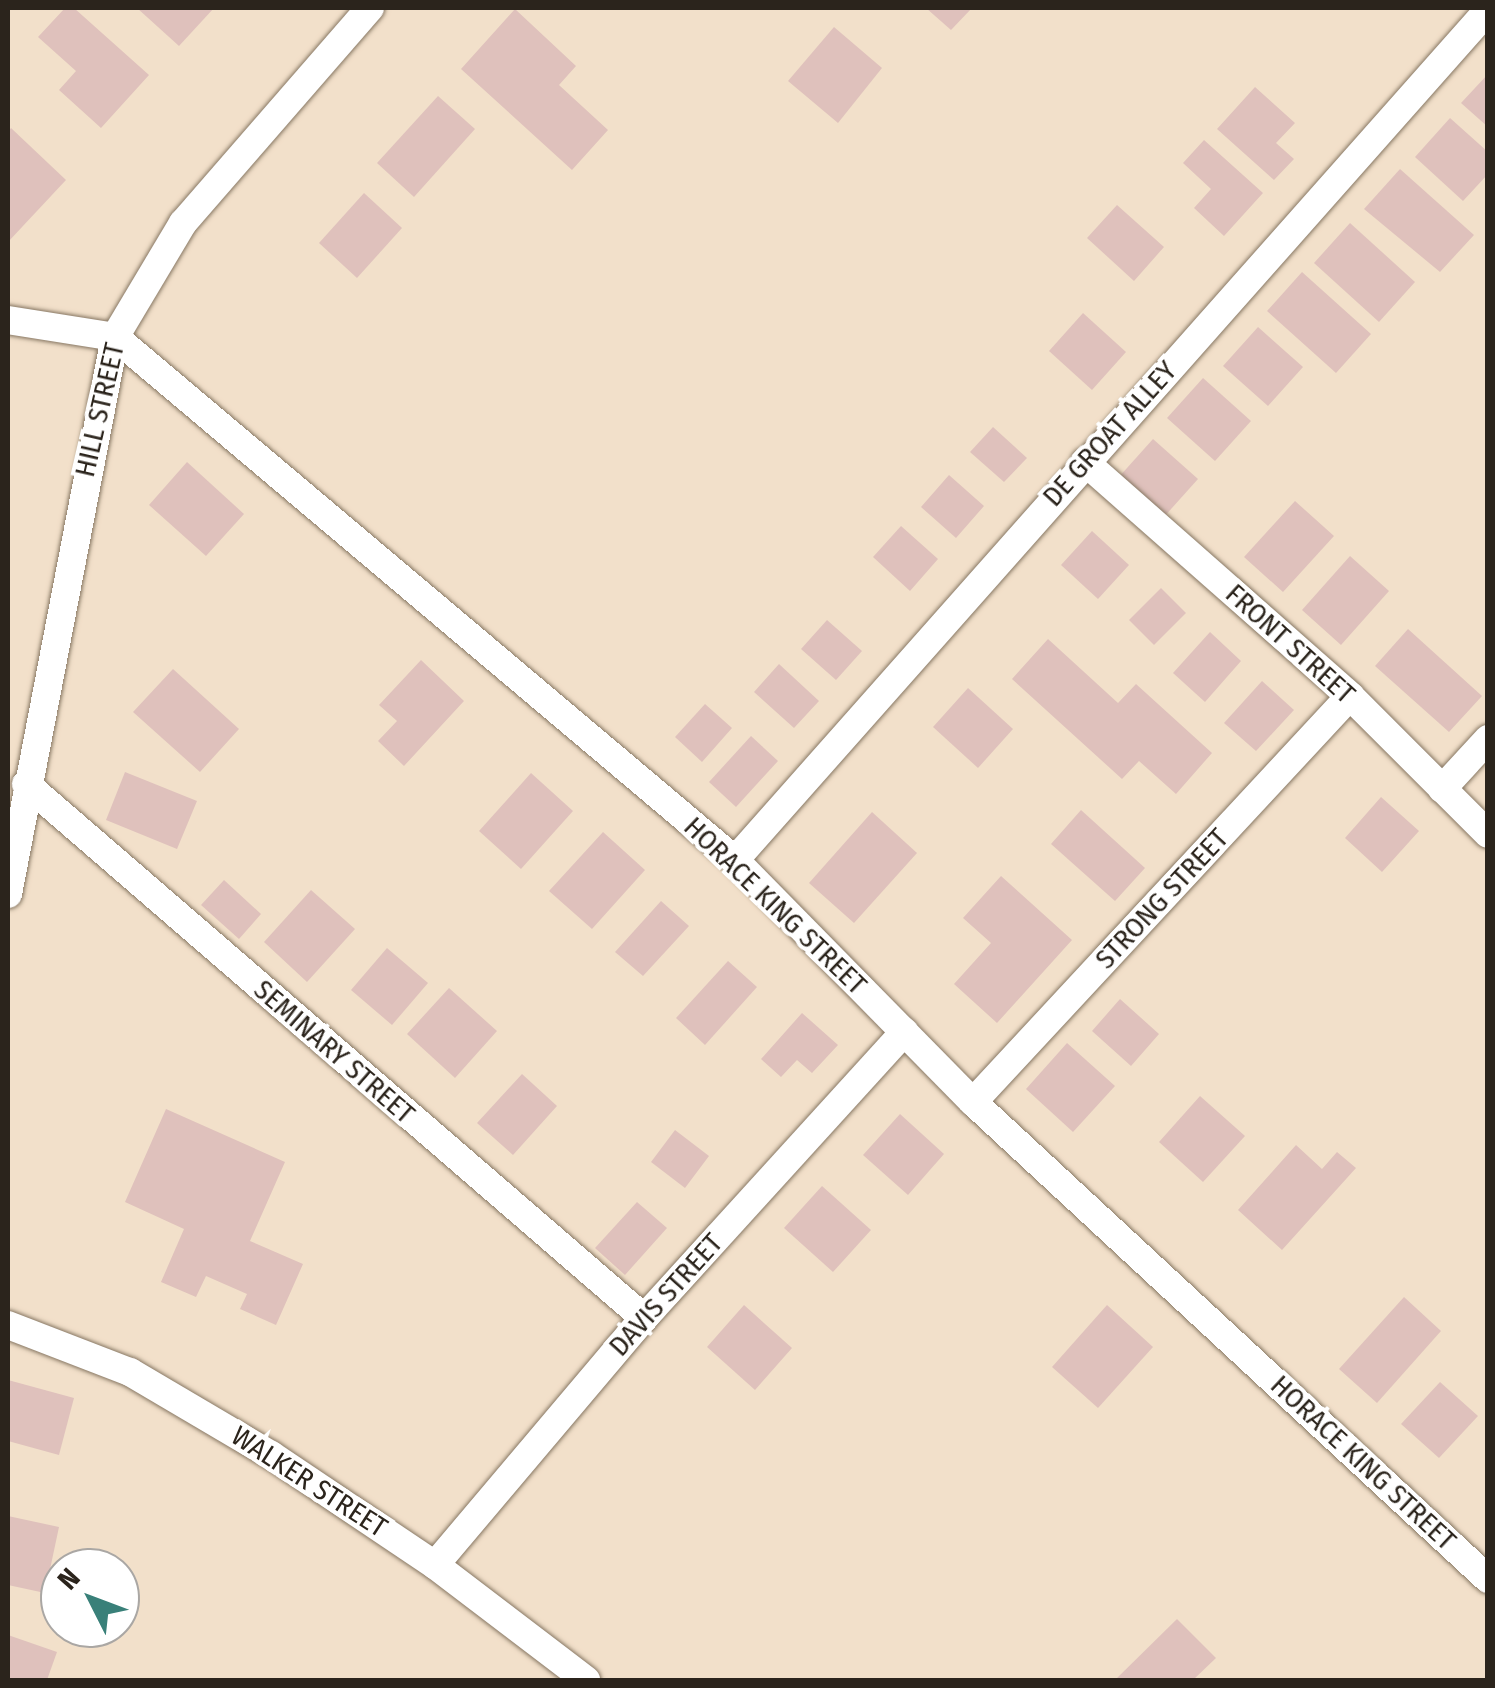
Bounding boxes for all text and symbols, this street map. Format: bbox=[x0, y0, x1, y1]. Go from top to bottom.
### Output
street label: HILL STREET bbox=[68, 340, 132, 480]
street label: DE GROAT ALLEY bbox=[1036, 355, 1184, 513]
street label: FRONT STREET bbox=[1219, 577, 1361, 711]
street label: HORACE KING STREET bbox=[677, 810, 873, 1002]
street label: STRONG STREET bbox=[1089, 822, 1235, 976]
street label: SEMINARY STREET bbox=[247, 973, 421, 1131]
street label: DAVIS STREET bbox=[602, 1227, 730, 1363]
street label: HORACE KING STREET bbox=[1264, 1369, 1462, 1557]
street label: WALKER STREET bbox=[225, 1419, 393, 1545]
north arrow bbox=[40, 1548, 140, 1648]
text: N bbox=[51, 1562, 87, 1596]

